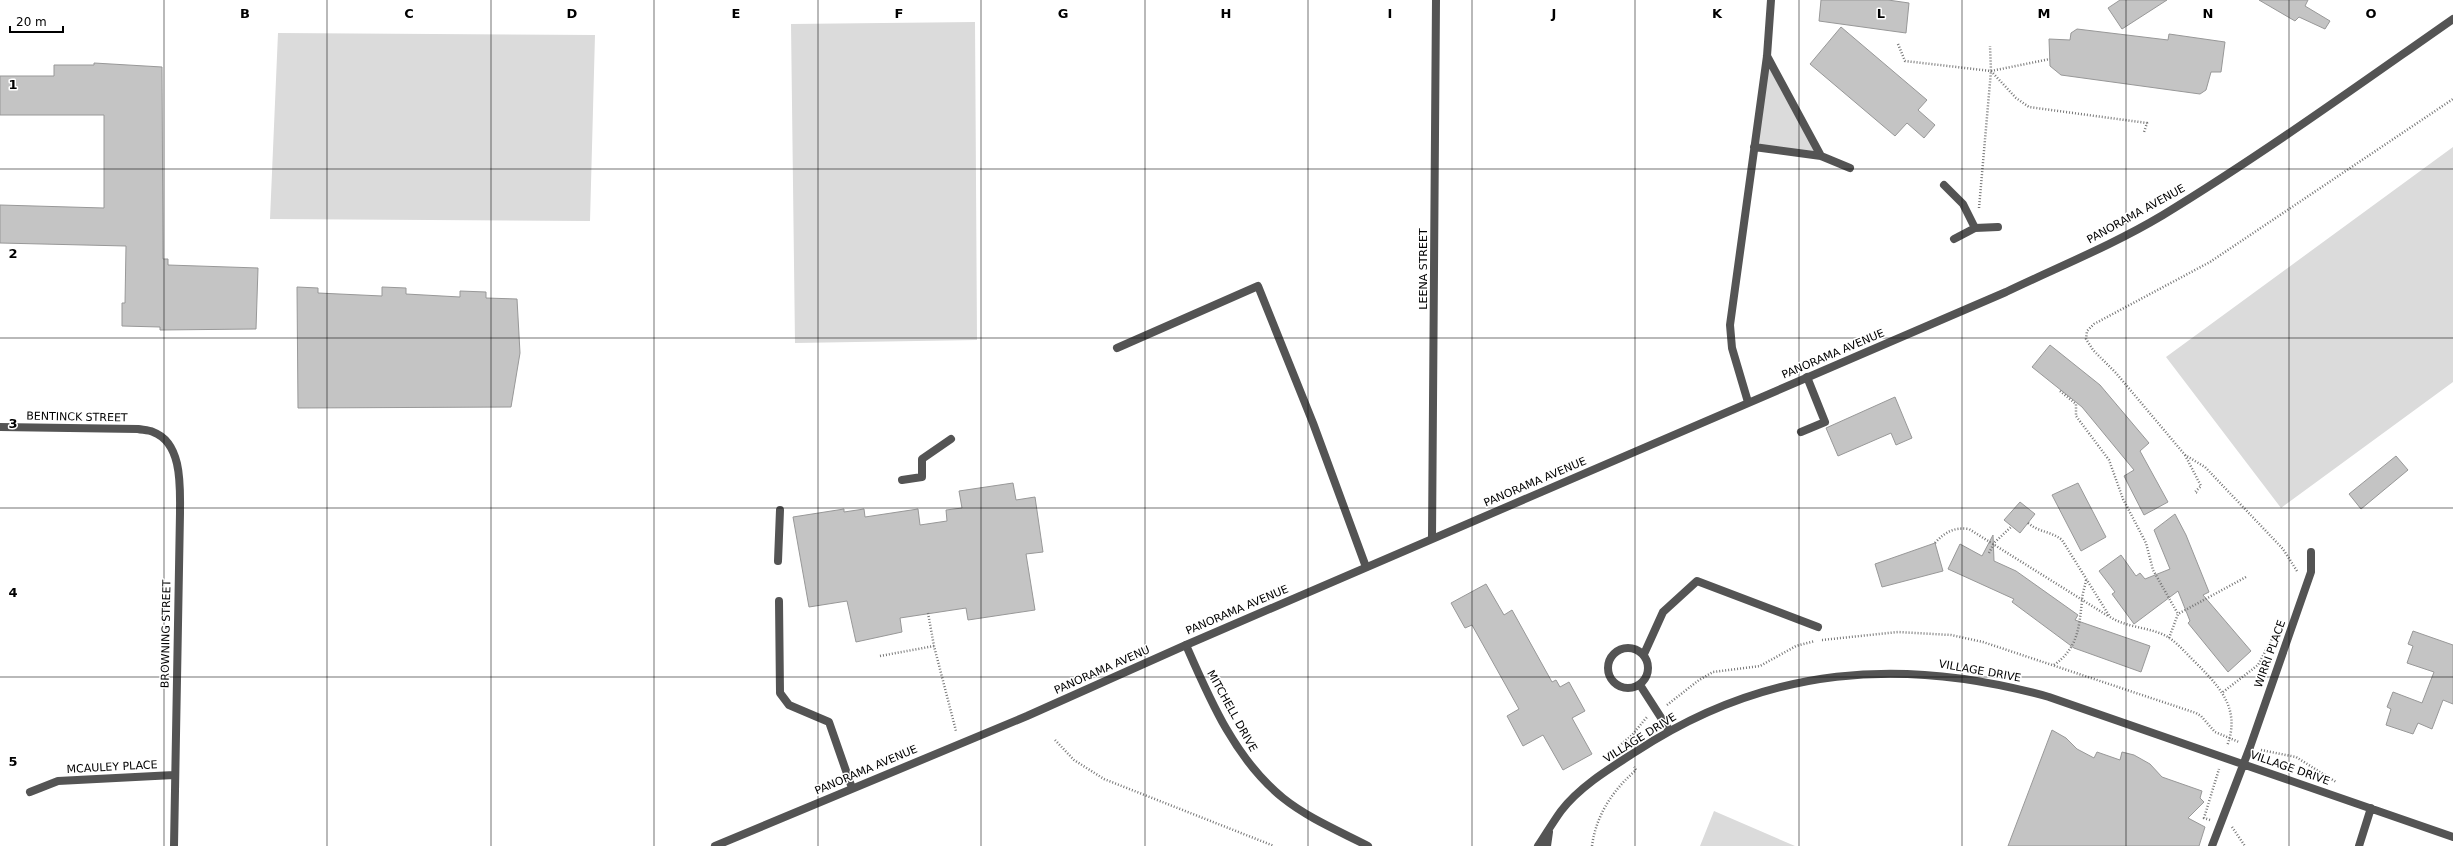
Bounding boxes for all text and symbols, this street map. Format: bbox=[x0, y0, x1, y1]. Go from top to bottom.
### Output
text: B bbox=[240, 6, 250, 21]
text: C bbox=[404, 6, 414, 21]
text: D bbox=[567, 6, 578, 21]
text: E bbox=[732, 6, 740, 21]
text: F bbox=[895, 6, 903, 21]
text: G bbox=[1058, 6, 1068, 21]
text: H bbox=[1221, 6, 1231, 21]
text: I bbox=[1388, 6, 1392, 21]
text: J bbox=[1551, 6, 1556, 21]
text: K bbox=[1712, 6, 1723, 21]
text: L bbox=[1877, 6, 1885, 21]
text: M bbox=[2038, 6, 2050, 21]
text: N bbox=[2203, 6, 2213, 21]
text: O bbox=[2365, 6, 2377, 21]
scale bar bbox=[10, 8, 63, 34]
text: 20 m bbox=[16, 15, 47, 29]
text: 1 bbox=[8, 77, 18, 92]
street label: PANORAMA AVENUE bbox=[2085, 182, 2187, 246]
street label: LEENA STREET bbox=[1417, 228, 1430, 310]
text: 2 bbox=[8, 246, 18, 261]
street label: PANORAMA AVENUE bbox=[1780, 326, 1886, 381]
street label: BENTINCK STREET bbox=[26, 410, 128, 424]
text: 3 bbox=[8, 416, 18, 431]
street label: PANORAMA AVENUE bbox=[1482, 454, 1588, 509]
street label: BROWNING STREET bbox=[159, 579, 173, 688]
street label: PANORAMA AVENUE bbox=[1184, 582, 1290, 637]
text: 4 bbox=[8, 585, 18, 600]
street label: WIRRI PLACE bbox=[2252, 618, 2288, 690]
street label: PANORAMA AVENU bbox=[1052, 643, 1152, 697]
street label: VILLAGE DRIVE bbox=[1938, 657, 2022, 685]
street label: MITCHELL DRIVE bbox=[1204, 668, 1260, 754]
street label: VILLAGE DRIVE bbox=[1601, 710, 1679, 766]
street label: PANORAMA AVENUE bbox=[813, 742, 919, 797]
street label: VILLAGE DRIVE bbox=[2248, 748, 2332, 788]
text: 5 bbox=[8, 754, 18, 769]
street label: MCAULEY PLACE bbox=[66, 758, 158, 776]

